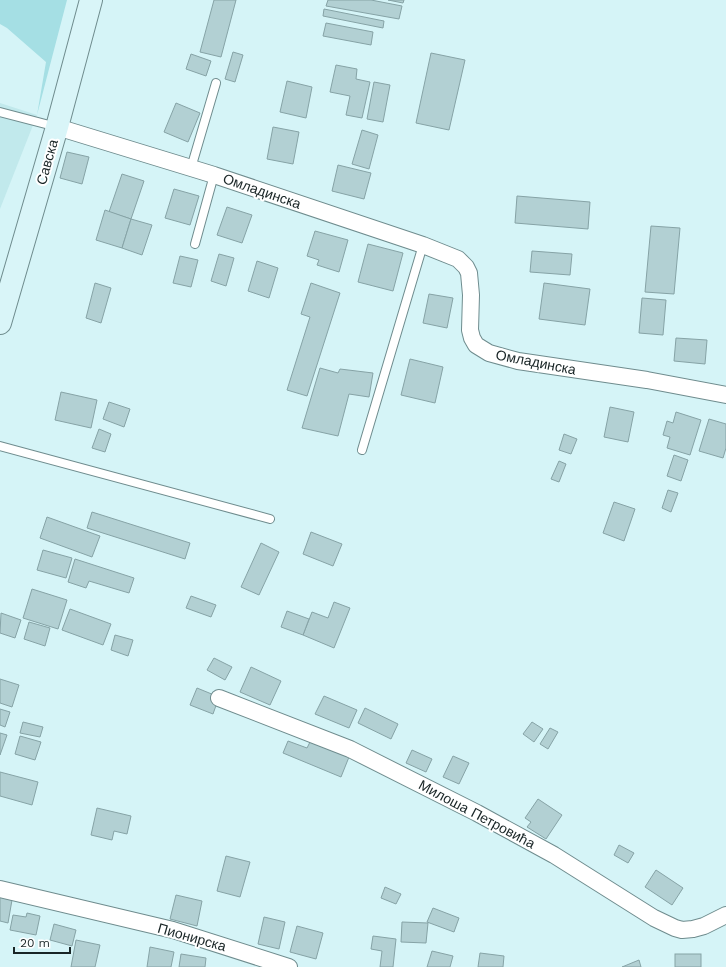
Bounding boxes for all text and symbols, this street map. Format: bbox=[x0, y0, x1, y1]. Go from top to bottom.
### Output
street label: Савска bbox=[33, 137, 61, 187]
street label: Омладинска bbox=[221, 170, 303, 212]
street label: Омладинска bbox=[495, 346, 578, 378]
street label: Милоша Петровића bbox=[416, 777, 538, 852]
street label: Пионирска bbox=[156, 920, 228, 954]
scale bar bbox=[14, 929, 70, 955]
text: 20 m bbox=[20, 936, 50, 950]

